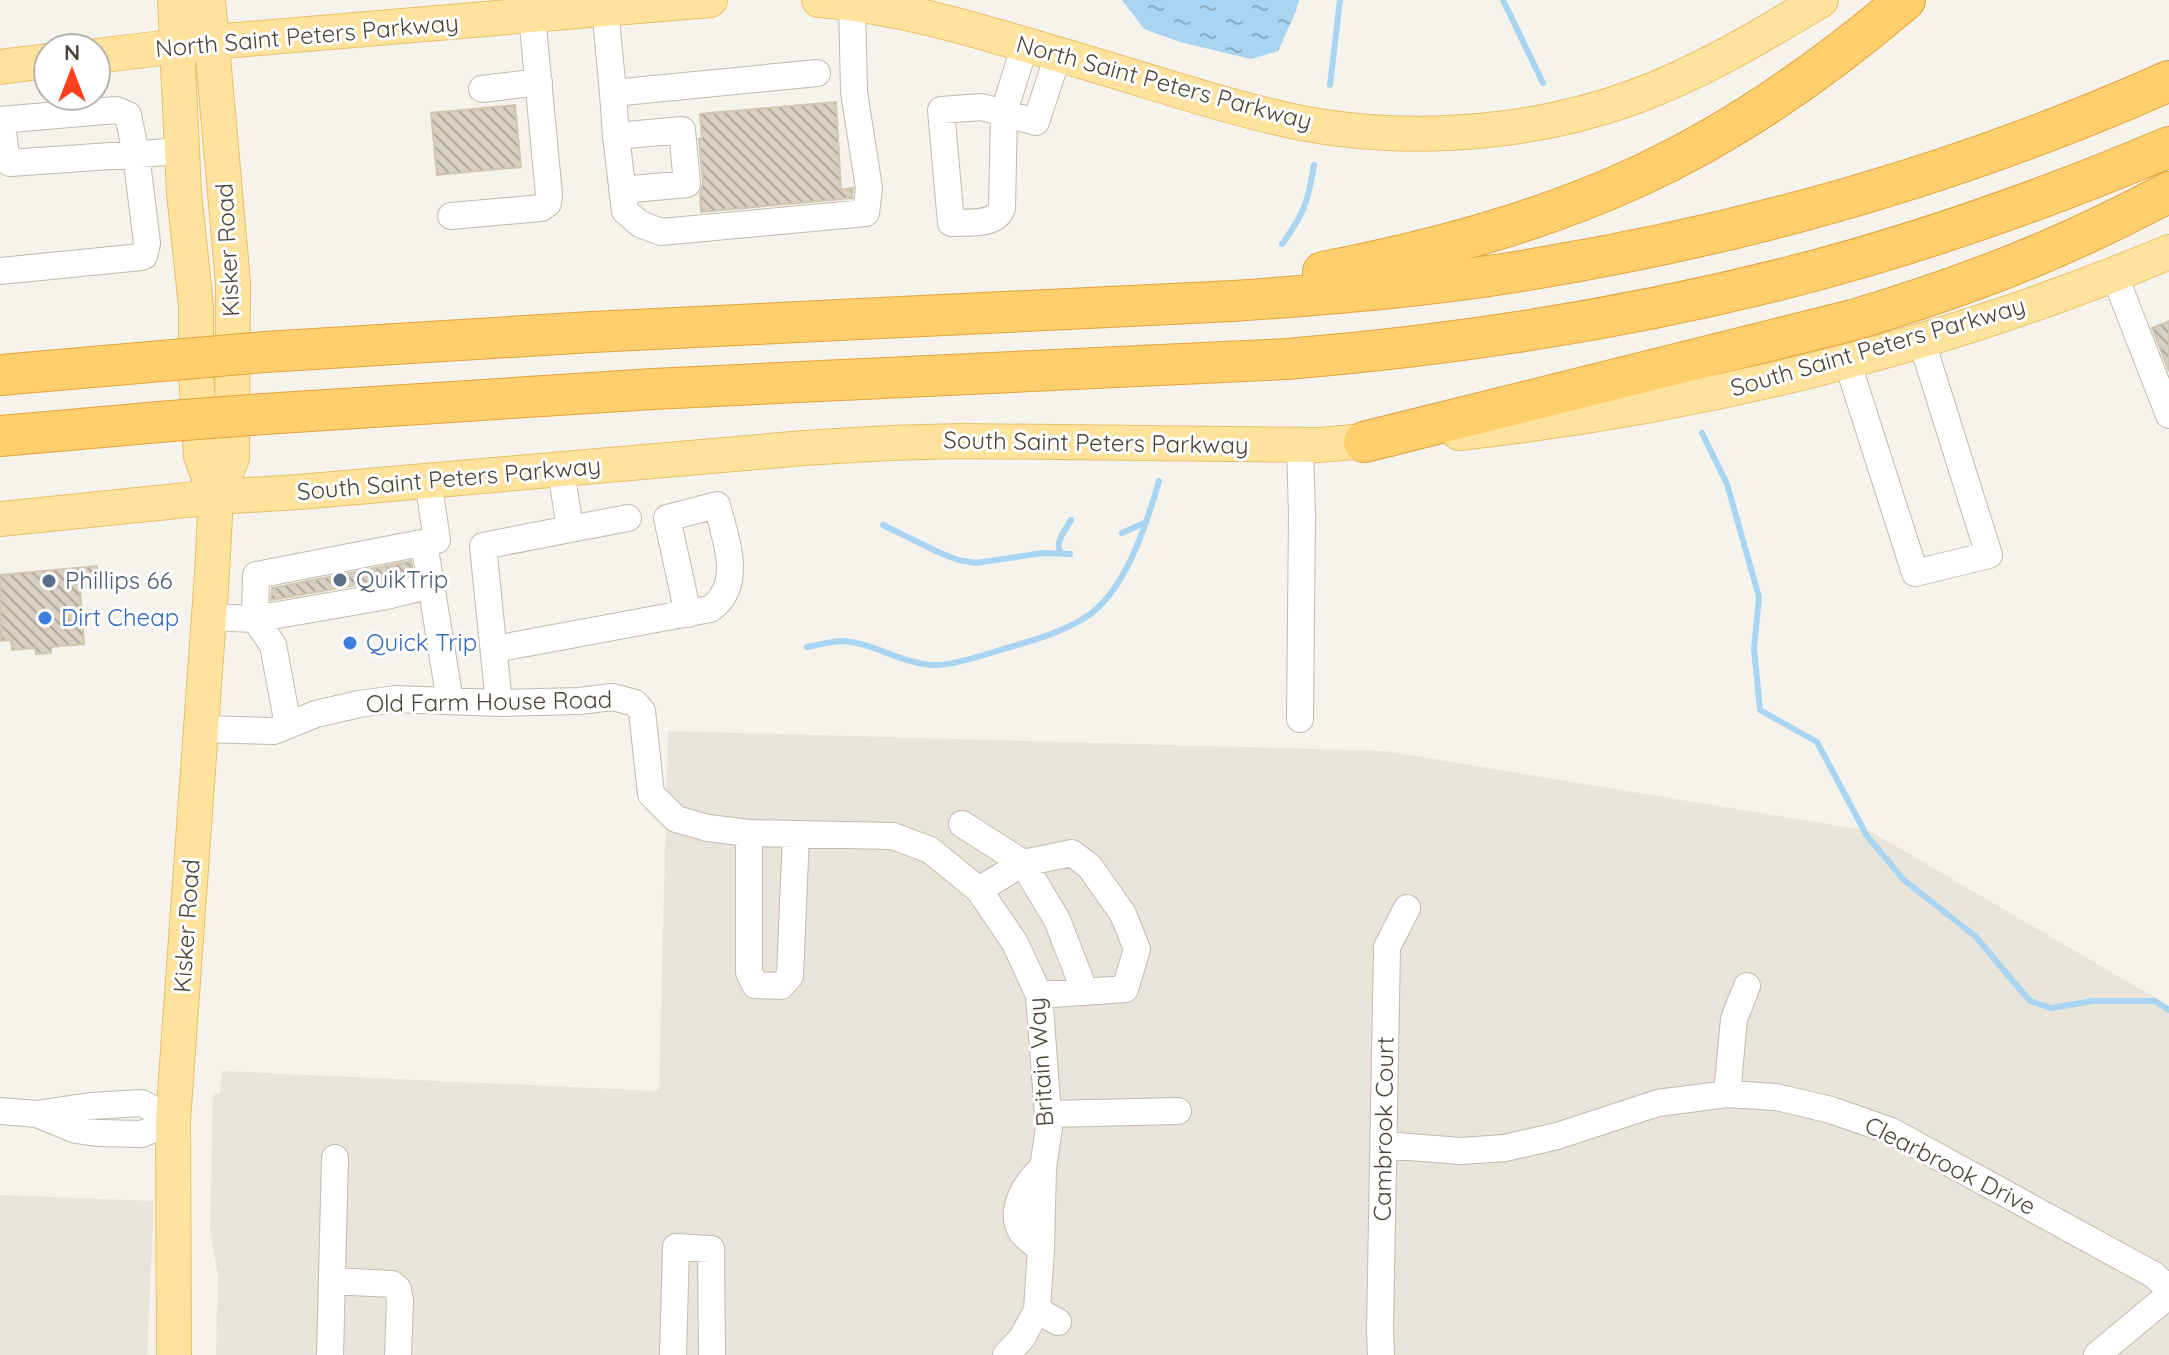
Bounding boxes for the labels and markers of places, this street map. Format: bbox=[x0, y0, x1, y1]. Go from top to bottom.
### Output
place label: QuikTrip bbox=[356, 564, 448, 594]
place label: Phillips 66 bbox=[65, 565, 173, 595]
marker: QuikTrip bbox=[331, 571, 349, 589]
marker: Phillips 66 bbox=[40, 572, 58, 590]
place label: Dirt Cheap bbox=[61, 602, 179, 632]
marker: Dirt Cheap bbox=[36, 609, 54, 627]
place label: Quick Trip bbox=[366, 627, 477, 657]
marker: Quick Trip bbox=[341, 634, 359, 652]

